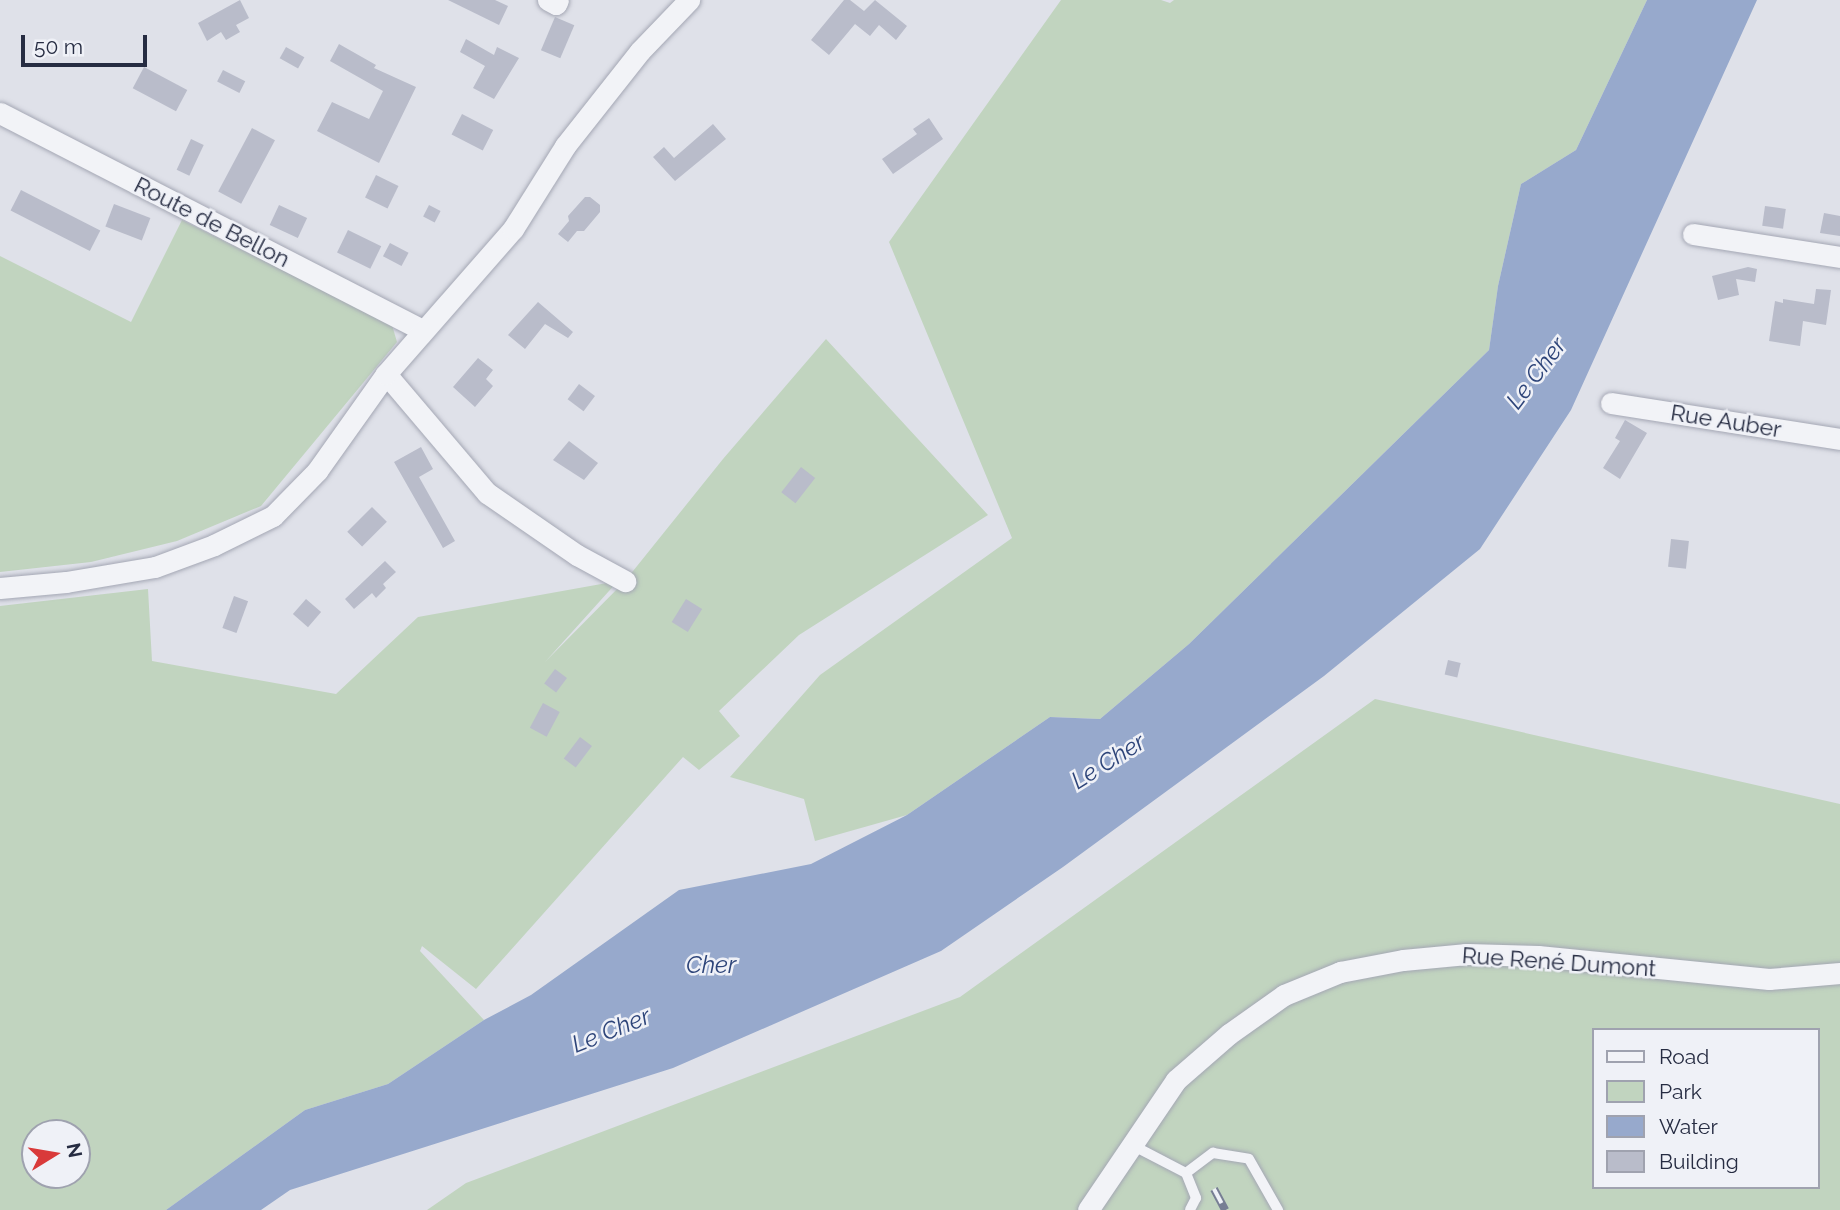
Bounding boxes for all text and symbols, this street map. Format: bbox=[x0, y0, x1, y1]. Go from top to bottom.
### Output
scale bar bbox=[24, 21, 150, 65]
text: 50 m bbox=[34, 34, 83, 59]
street label: Route de Bellon bbox=[130, 171, 294, 273]
water label: Le Cher bbox=[1500, 332, 1572, 414]
street label: Rue Auber bbox=[1668, 399, 1784, 443]
water label: Le Cher bbox=[1066, 727, 1150, 795]
street label: Rue René Dumont bbox=[1461, 941, 1657, 983]
water label: Cher bbox=[686, 951, 736, 979]
water label: Le Cher bbox=[568, 1001, 654, 1059]
legend bbox=[1591, 1028, 1819, 1189]
text: Road bbox=[1659, 1044, 1709, 1069]
text: Park bbox=[1659, 1079, 1702, 1104]
text: Water bbox=[1659, 1114, 1718, 1139]
north arrow bbox=[21, 1119, 91, 1189]
text: N bbox=[62, 1141, 87, 1160]
text: Building bbox=[1659, 1149, 1739, 1174]

